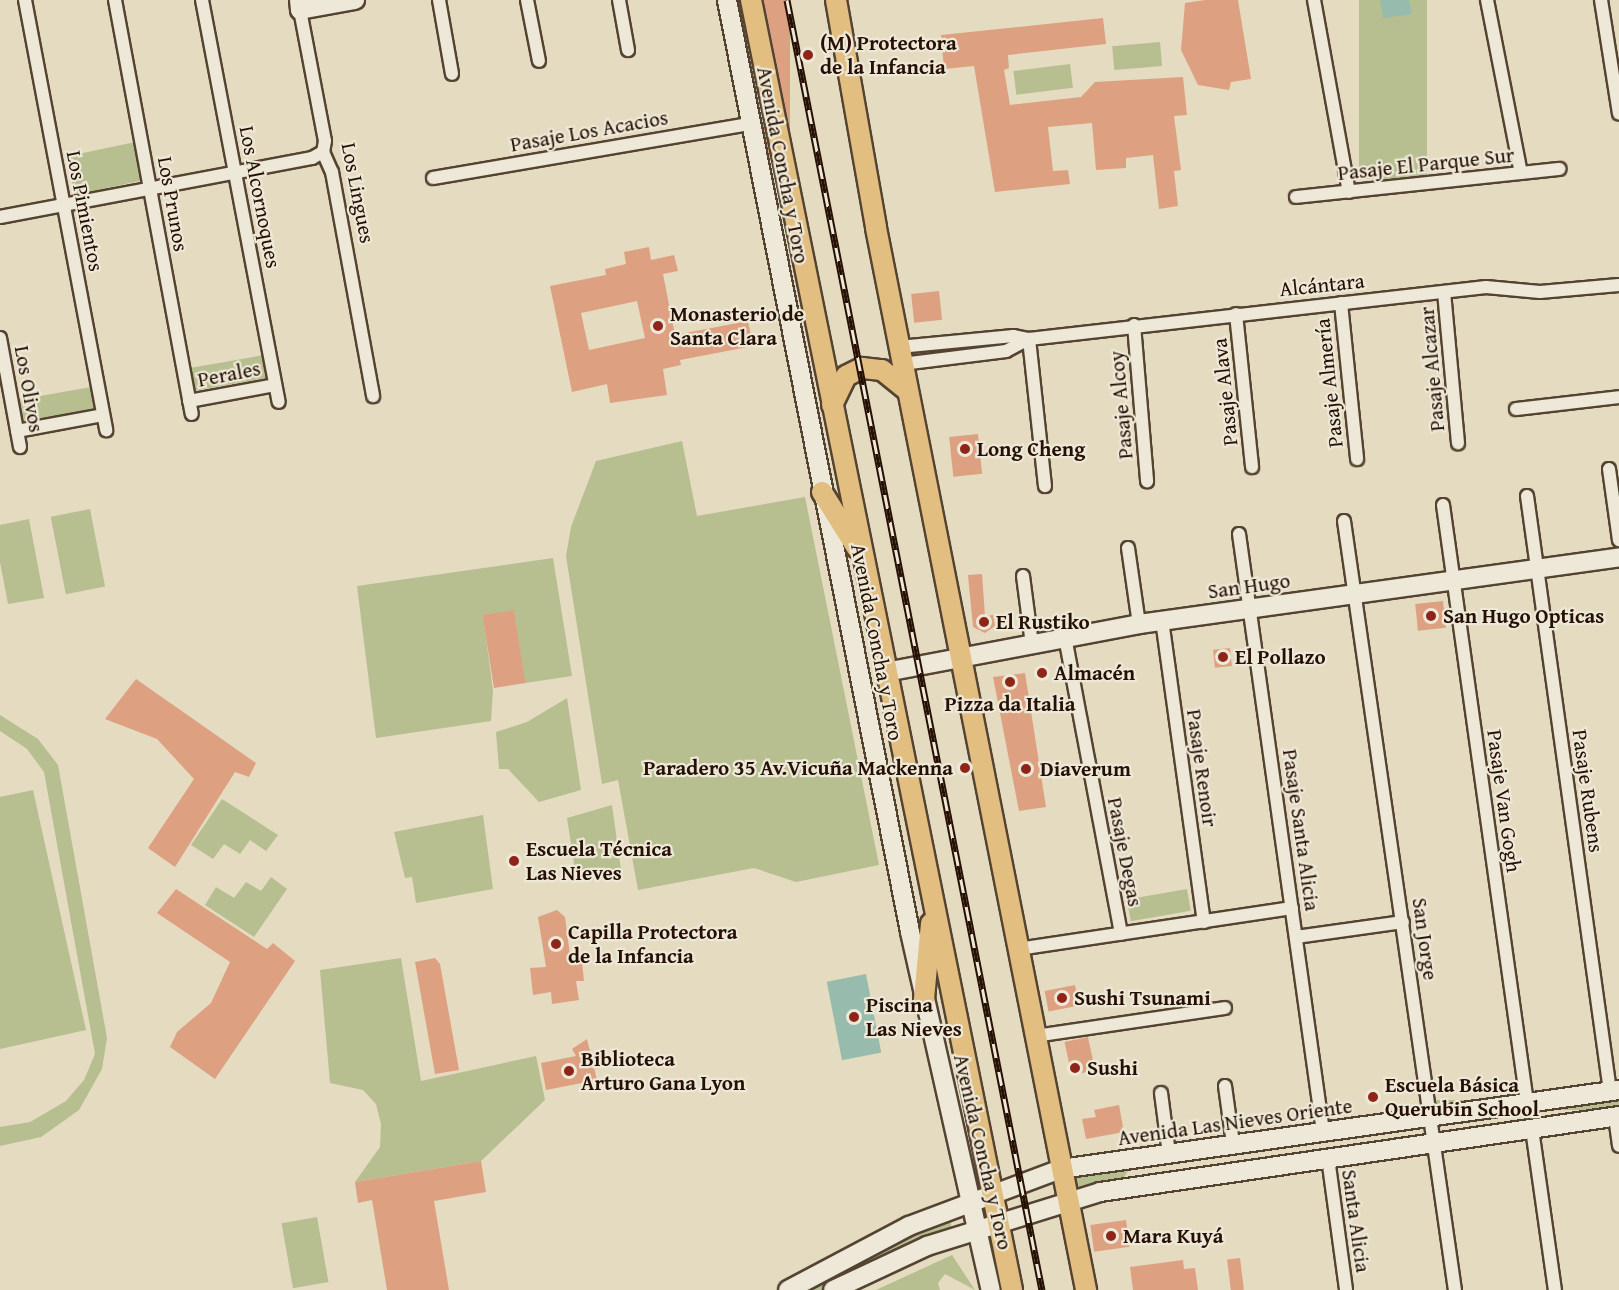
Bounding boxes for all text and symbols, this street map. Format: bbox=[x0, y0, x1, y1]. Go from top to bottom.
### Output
place label: (M) Protectora de la Infancia bbox=[820, 30, 957, 80]
marker: (M) Protectora de la Infancia bbox=[801, 48, 815, 62]
street label: Avenida Concha y Toro bbox=[752, 64, 814, 266]
street label: Pasaje Los Acacios bbox=[508, 105, 670, 157]
street label: Los Alcornoques bbox=[234, 124, 286, 270]
street label: Los Lingues bbox=[336, 141, 380, 245]
street label: Pasaje El Parque Sur bbox=[1336, 142, 1516, 186]
street label: Los Pimientos bbox=[61, 149, 109, 273]
street label: Los Prunos bbox=[152, 155, 194, 253]
street label: Alcántara bbox=[1278, 268, 1366, 302]
place label: Monasterio de Santa Clara bbox=[670, 301, 804, 351]
street label: Pasaje Alcazar bbox=[1414, 306, 1450, 432]
street label: Pasaje Almería bbox=[1310, 317, 1348, 449]
marker: Monasterio de Santa Clara bbox=[651, 319, 665, 333]
street label: Pasaje Alava bbox=[1207, 337, 1243, 447]
street label: Los Olivos bbox=[9, 344, 49, 434]
street label: Pasaje Alcoy bbox=[1104, 350, 1138, 460]
street label: Perales bbox=[195, 356, 263, 392]
place label: Long Cheng bbox=[977, 436, 1085, 462]
marker: Long Cheng bbox=[958, 442, 972, 456]
street label: Avenida Concha y Toro bbox=[846, 541, 908, 743]
street label: San Hugo bbox=[1206, 568, 1292, 604]
place label: San Hugo Opticas bbox=[1443, 603, 1604, 629]
place label: El Rustiko bbox=[996, 609, 1090, 635]
marker: San Hugo Opticas bbox=[1424, 609, 1438, 623]
marker: El Rustiko bbox=[977, 615, 991, 629]
place label: El Pollazo bbox=[1235, 644, 1326, 670]
marker: El Pollazo bbox=[1216, 650, 1230, 664]
place label: Almacén bbox=[1054, 660, 1135, 686]
marker: Almacén bbox=[1035, 666, 1049, 680]
marker: Pizza da Italia bbox=[1003, 675, 1017, 689]
place label: Pizza da Italia bbox=[944, 691, 1076, 717]
street label: Pasaje Renoir bbox=[1181, 708, 1223, 828]
street label: Pasaje Van Gogh bbox=[1482, 728, 1526, 874]
street label: Pasaje Rubens bbox=[1567, 728, 1609, 854]
street label: Pasaje Santa Alicia bbox=[1277, 747, 1325, 913]
place label: Paradero 35 Av.Vicuña Mackenna bbox=[643, 755, 953, 781]
place label: Diaverum bbox=[1040, 756, 1131, 782]
marker: Diaverum bbox=[1017, 760, 1035, 778]
marker: Paradero 35 Av.Vicuña Mackenna bbox=[958, 761, 972, 775]
street label: Pasaje Degas bbox=[1102, 795, 1148, 909]
place label: Escuela Técnica Las Nieves bbox=[526, 836, 672, 886]
marker: Escuela Técnica Las Nieves bbox=[507, 854, 521, 868]
street label: San Jorge bbox=[1407, 896, 1443, 982]
place label: Capilla Protectora de la Infancia bbox=[568, 919, 738, 969]
marker: Capilla Protectora de la Infancia bbox=[549, 937, 563, 951]
place label: Sushi Tsunami bbox=[1074, 985, 1211, 1011]
marker: Sushi Tsunami bbox=[1055, 991, 1069, 1005]
place label: Piscina Las Nieves bbox=[866, 992, 962, 1042]
marker: Piscina Las Nieves bbox=[847, 1010, 861, 1024]
place label: Biblioteca Arturo Gana Lyon bbox=[581, 1046, 745, 1096]
street label: Avenida Concha y Toro bbox=[948, 1052, 1018, 1252]
place label: Sushi bbox=[1087, 1055, 1138, 1081]
marker: Sushi bbox=[1068, 1061, 1082, 1075]
marker: Biblioteca Arturo Gana Lyon bbox=[562, 1064, 576, 1078]
place label: Escuela Básica Querubin School bbox=[1385, 1072, 1539, 1122]
marker: Escuela Básica Querubin School bbox=[1366, 1090, 1380, 1104]
street label: Avenida Las Nieves Oriente bbox=[1116, 1093, 1354, 1151]
street label: Santa Alicia bbox=[1336, 1168, 1376, 1274]
place label: Mara Kuyá bbox=[1123, 1223, 1224, 1249]
marker: Mara Kuyá bbox=[1104, 1229, 1118, 1243]

